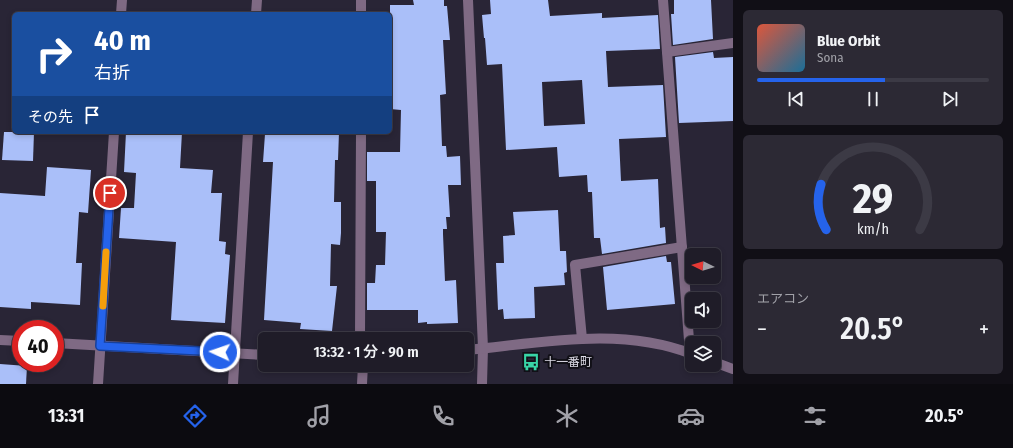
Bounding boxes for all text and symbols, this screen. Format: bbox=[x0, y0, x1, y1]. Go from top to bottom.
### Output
text: 40 m bbox=[94, 24, 151, 57]
icon: right bbox=[28, 28, 80, 80]
text: Blue Orbit bbox=[817, 32, 880, 50]
text: Sona bbox=[817, 50, 844, 65]
text: 右折 bbox=[94, 62, 130, 84]
icon: previous bbox=[785, 88, 807, 110]
icon: pause bbox=[862, 88, 884, 110]
icon: next bbox=[939, 88, 961, 110]
icon: arrive bbox=[81, 104, 103, 126]
text: その先 bbox=[28, 108, 73, 126]
text: 29 bbox=[852, 174, 893, 224]
pin bbox=[93, 176, 127, 210]
icon: arrive bbox=[99, 182, 121, 204]
text: km/h bbox=[857, 221, 889, 238]
north arrow bbox=[685, 248, 721, 284]
map controls bbox=[685, 248, 721, 372]
text: エアコン bbox=[757, 291, 809, 306]
button: sound bbox=[685, 292, 721, 328]
text: 20.5° bbox=[840, 311, 906, 347]
text: − bbox=[757, 316, 767, 343]
text: + bbox=[979, 316, 989, 343]
speed limit sign: 40 bbox=[12, 320, 64, 372]
position arrow bbox=[199, 331, 241, 373]
button: layers bbox=[685, 336, 721, 372]
text: 13:32 · 1 分 · 90 m bbox=[313, 343, 419, 361]
bus stop icon: 十一番町 bbox=[521, 352, 541, 372]
place label: 十一番町 bbox=[544, 355, 592, 369]
icon: directions bbox=[181, 402, 209, 430]
icon: music bbox=[305, 402, 333, 430]
icon: phone bbox=[429, 402, 457, 430]
icon: climate bbox=[553, 402, 581, 430]
icon: car bbox=[677, 402, 705, 430]
icon: filters bbox=[801, 402, 829, 430]
text: 13:31 bbox=[48, 405, 84, 427]
text: 20.5° bbox=[925, 405, 965, 427]

